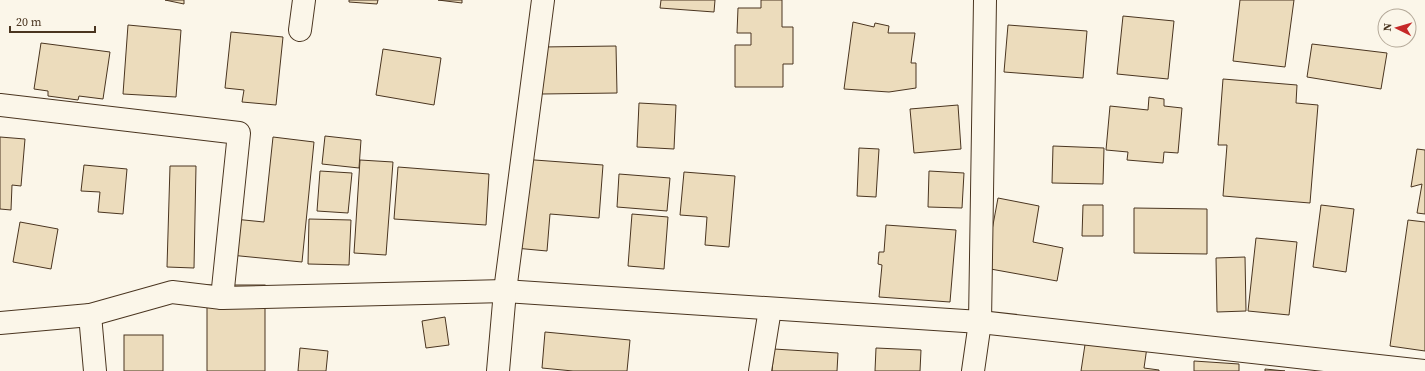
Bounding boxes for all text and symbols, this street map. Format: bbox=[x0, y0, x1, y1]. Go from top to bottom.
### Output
scale bar bbox=[10, 8, 95, 34]
north arrow bbox=[1377, 8, 1417, 48]
text: 20 m bbox=[16, 14, 42, 30]
text: N bbox=[1380, 23, 1395, 32]

